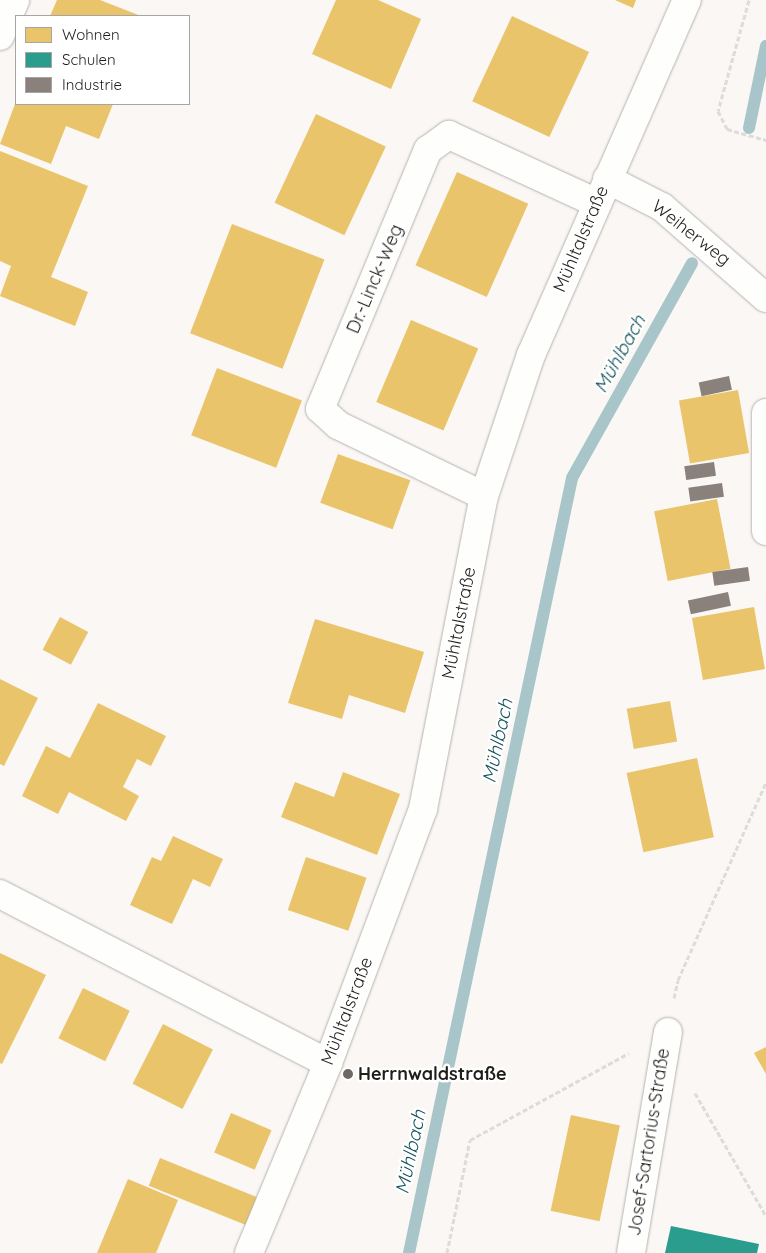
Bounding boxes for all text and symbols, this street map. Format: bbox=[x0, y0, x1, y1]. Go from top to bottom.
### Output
legend bbox=[15, 15, 190, 105]
text: Wohnen bbox=[62, 25, 120, 44]
text: Schulen bbox=[62, 50, 116, 69]
text: Industrie bbox=[62, 75, 122, 94]
street label: Mühltalstraße bbox=[549, 182, 613, 296]
street label: Weiherweg bbox=[647, 195, 735, 271]
street label: Dr.-Linck-Weg bbox=[342, 221, 408, 337]
water label: Mühlbach bbox=[589, 311, 651, 397]
street label: Mühltalstraße bbox=[438, 565, 480, 681]
water label: Mühlbach bbox=[478, 697, 518, 785]
street label: Mühltalstraße bbox=[317, 954, 377, 1068]
street label: Josef-Sartorius-Straße bbox=[624, 1047, 674, 1237]
place label: Herrnwaldstraße bbox=[358, 1063, 507, 1085]
marker: Herrnwaldstraße bbox=[342, 1068, 354, 1080]
water label: Mühlbach bbox=[391, 1108, 431, 1196]

